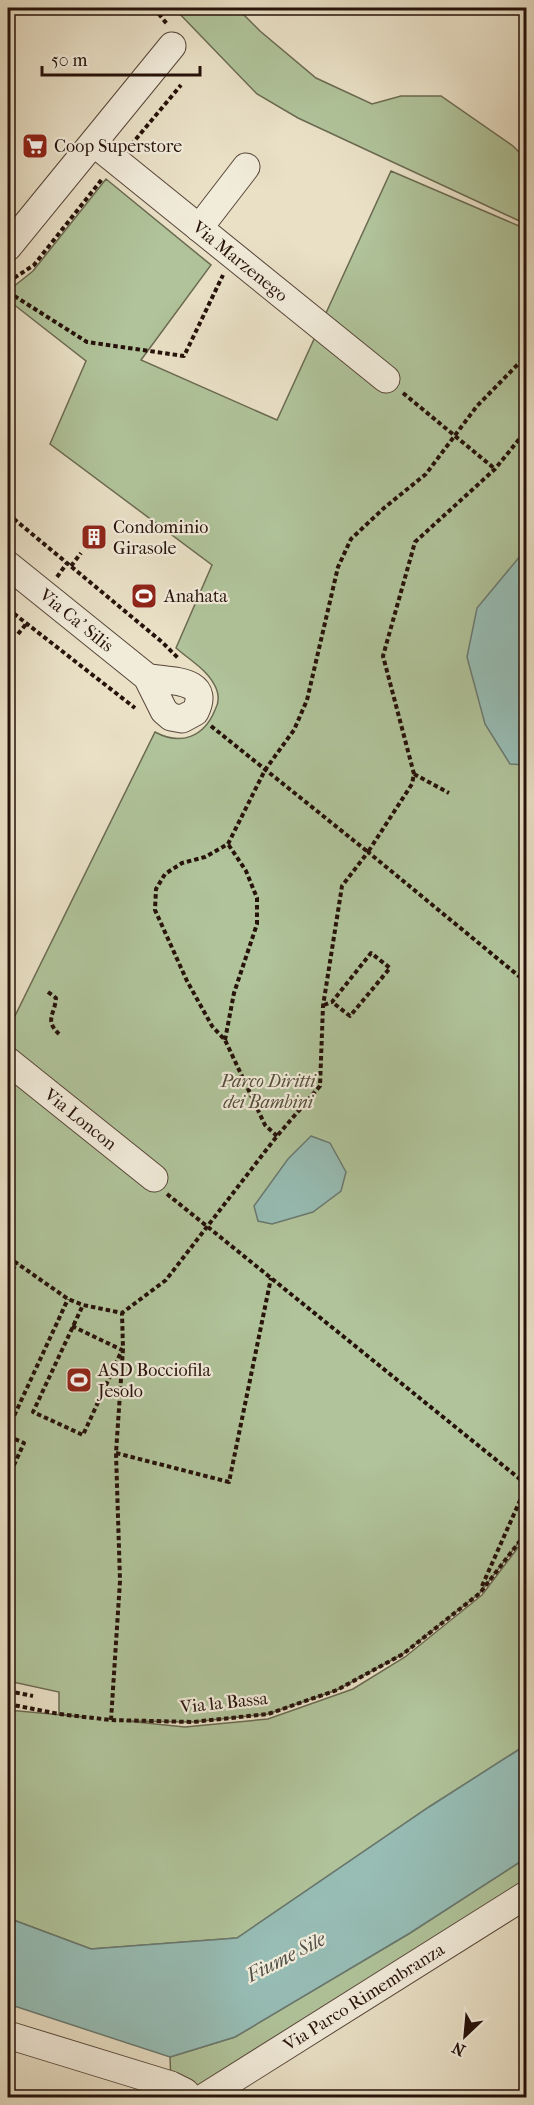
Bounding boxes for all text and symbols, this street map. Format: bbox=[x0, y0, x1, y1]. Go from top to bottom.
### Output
scale bar bbox=[42, 39, 200, 77]
text: 50 m bbox=[51, 50, 88, 71]
supermarket icon: Coop Superstore bbox=[20, 131, 50, 161]
place label: Coop Superstore bbox=[54, 136, 182, 157]
street label: Via Marzenego bbox=[188, 216, 292, 306]
place label: Condominio Girasole bbox=[113, 517, 208, 559]
building icon: Condominio Girasole bbox=[79, 522, 109, 552]
sports icon: Anahata bbox=[129, 581, 159, 611]
street label: Via Ca' Silis bbox=[35, 584, 118, 656]
place label: Anahata bbox=[163, 586, 228, 607]
park label: Parco Diritti dei Bambini bbox=[220, 1071, 317, 1113]
street label: Via Loncon bbox=[39, 1083, 121, 1155]
place label: ASD Bocciofila Jesolo bbox=[96, 1360, 212, 1402]
sports icon: ASD Bocciofila Jesolo bbox=[64, 1365, 94, 1395]
street label: Via la Bassa bbox=[178, 1688, 270, 1718]
water label: Fiume Sile bbox=[242, 1927, 330, 1987]
street label: Via Parco Rimembranza bbox=[279, 1938, 449, 2056]
north arrow bbox=[435, 2006, 495, 2066]
text: N bbox=[448, 2037, 468, 2060]

